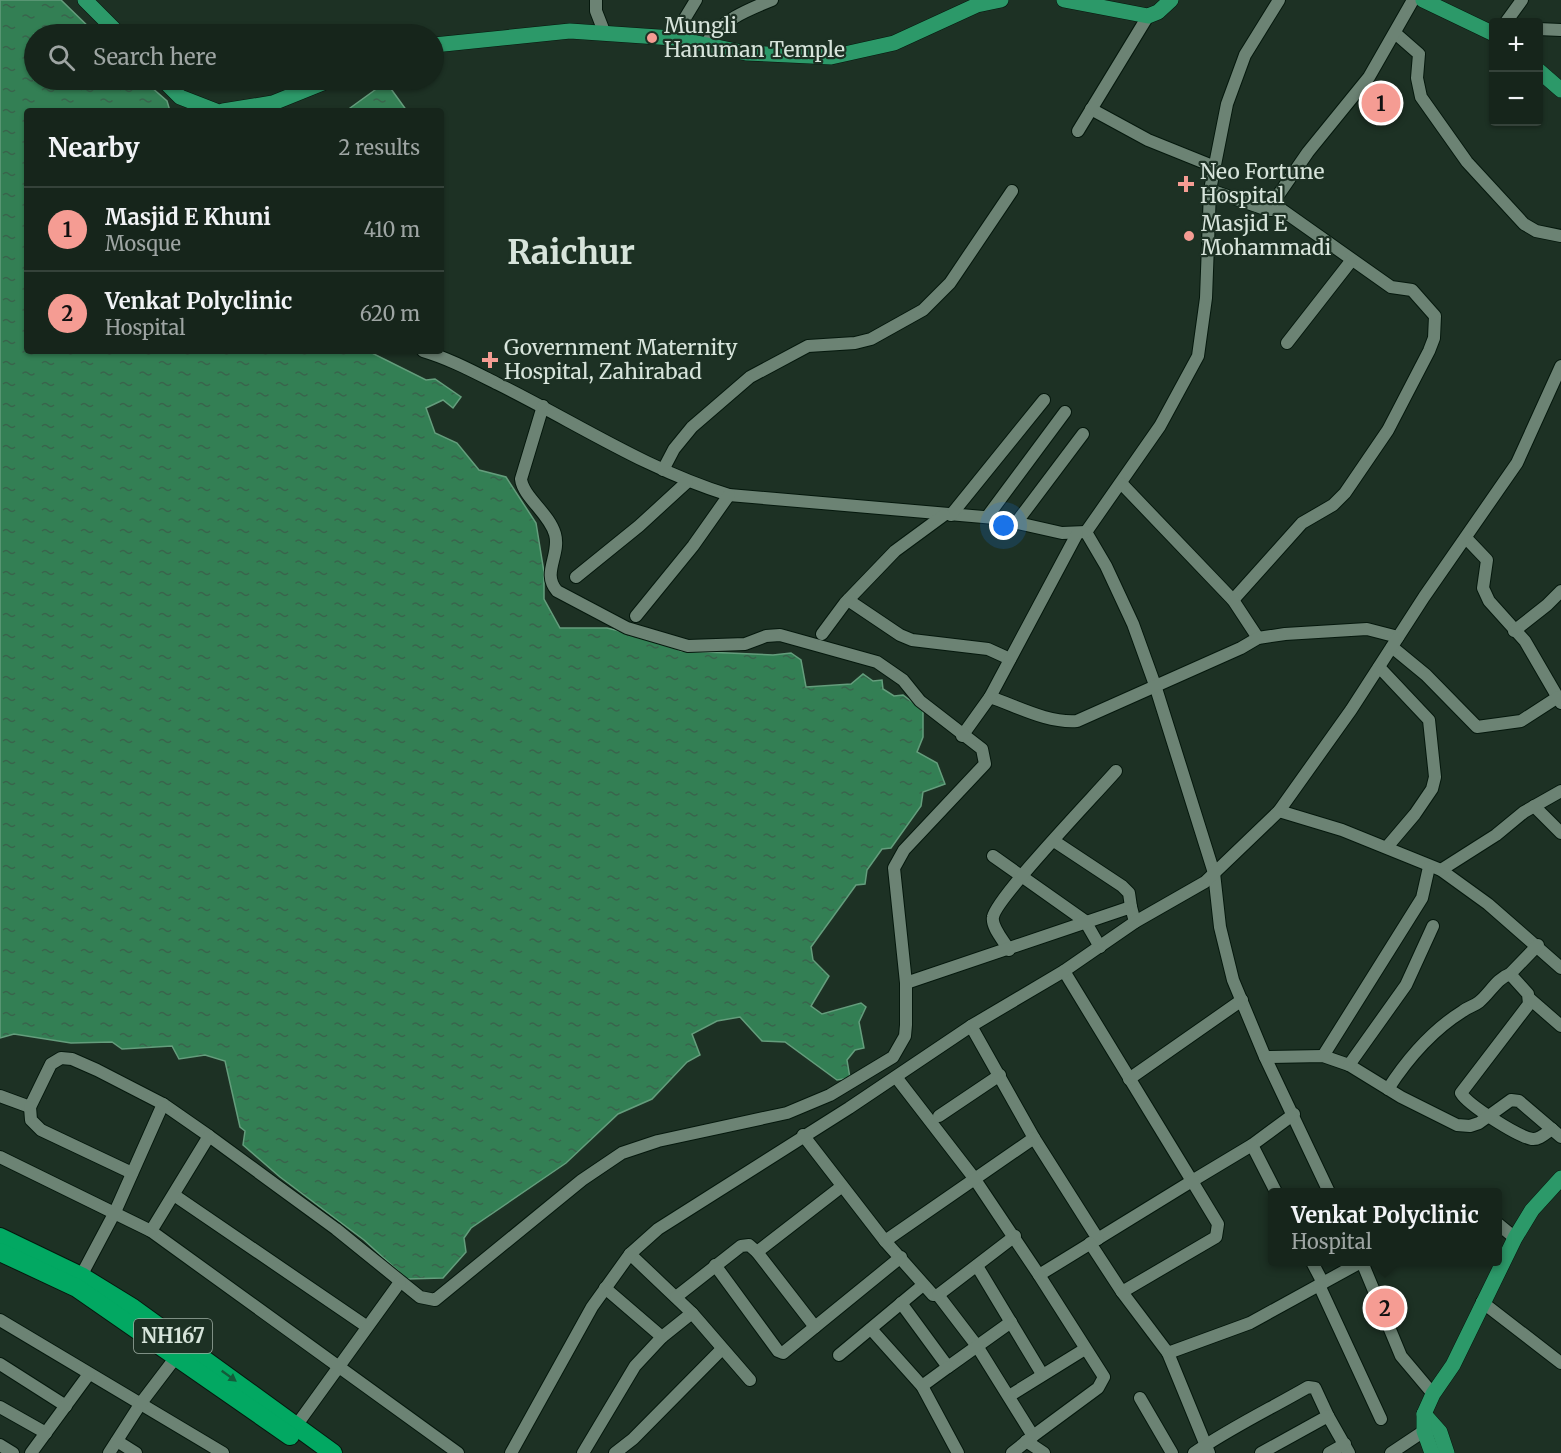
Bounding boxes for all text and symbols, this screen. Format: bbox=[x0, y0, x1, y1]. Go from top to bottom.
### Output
place label: Mungli Hanuman Temple bbox=[664, 12, 845, 63]
map controls bbox=[1489, 18, 1543, 126]
button: + bbox=[1489, 18, 1543, 72]
search box bbox=[24, 24, 444, 90]
marker: Mungli Hanuman Temple bbox=[645, 31, 659, 45]
icon: search bbox=[45, 41, 78, 74]
text: Search here bbox=[93, 43, 216, 71]
button: − bbox=[1489, 72, 1543, 126]
pin: 1 bbox=[1362, 80, 1400, 126]
text: Nearby bbox=[48, 131, 140, 164]
text: 2 results bbox=[338, 135, 420, 160]
place label: Neo Fortune Hospital bbox=[1200, 158, 1325, 209]
marker: Neo Fortune Hospital bbox=[1177, 175, 1195, 193]
text: Masjid E Khuni bbox=[105, 203, 271, 231]
place label: Masjid E Mohammadi bbox=[1201, 210, 1331, 261]
text: 1 bbox=[63, 217, 72, 242]
text: 410 m bbox=[363, 217, 420, 242]
marker: Masjid E Mohammadi bbox=[1182, 229, 1196, 243]
text: Mosque bbox=[105, 231, 181, 256]
district label: Raichur bbox=[507, 232, 635, 273]
text: Venkat Polyclinic bbox=[105, 287, 292, 315]
text: 2 bbox=[62, 301, 73, 326]
text: 620 m bbox=[360, 301, 420, 326]
text: Hospital bbox=[105, 315, 185, 340]
place label: Government Maternity Hospital, Zahirabad bbox=[504, 334, 738, 385]
marker: Government Maternity Hospital, Zahirabad bbox=[481, 351, 499, 369]
your location bbox=[989, 511, 1018, 540]
popup bbox=[1268, 1188, 1502, 1266]
text: Venkat Polyclinic bbox=[1291, 1201, 1479, 1229]
text: Hospital bbox=[1291, 1229, 1372, 1254]
pin: 2 bbox=[1366, 1286, 1404, 1330]
road number: NH167 bbox=[134, 1319, 212, 1353]
one-way arrow bbox=[221, 1370, 236, 1382]

